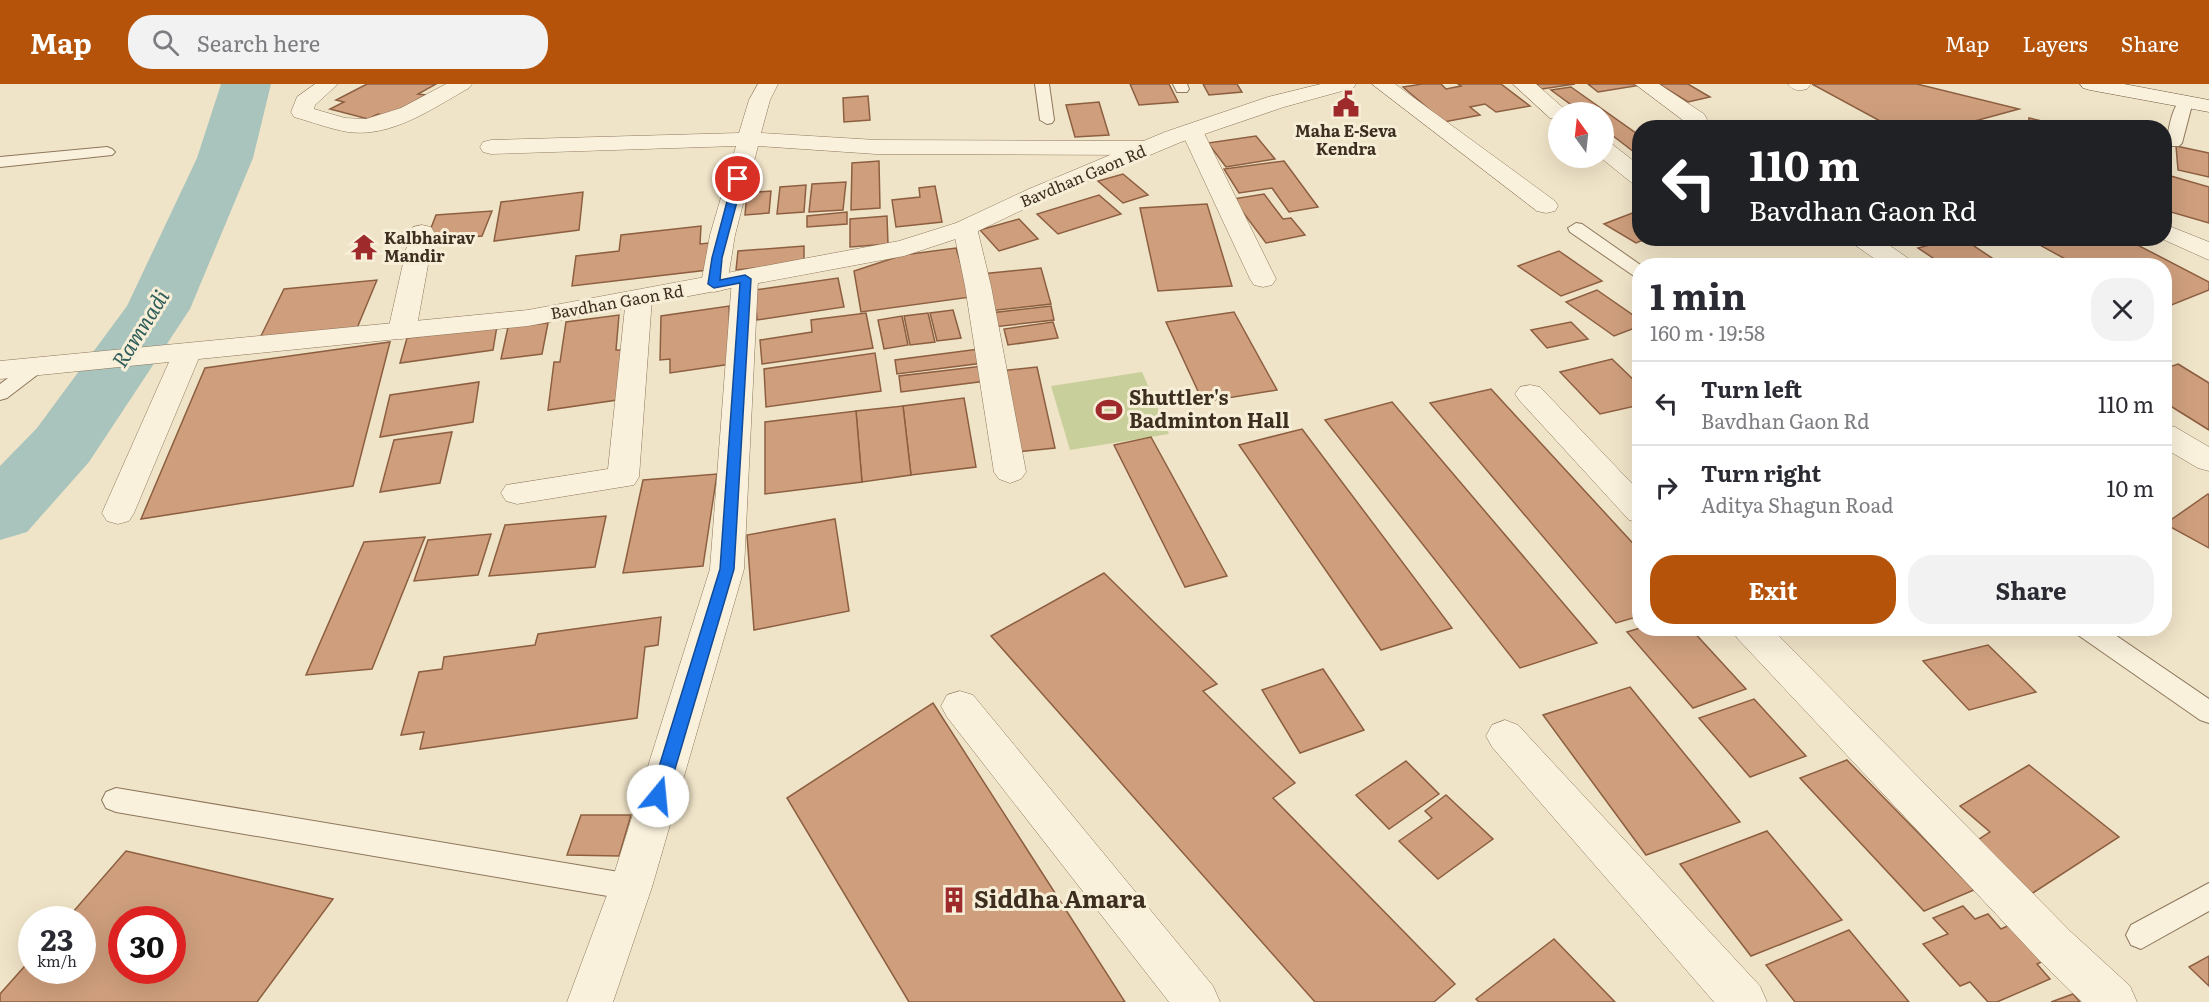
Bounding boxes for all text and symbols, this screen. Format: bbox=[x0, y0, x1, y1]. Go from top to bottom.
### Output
search box bbox=[128, 15, 548, 69]
text: Map bbox=[30, 21, 92, 63]
icon: search bbox=[149, 26, 182, 59]
text: Search here bbox=[197, 26, 320, 59]
text: Map bbox=[1945, 27, 1990, 58]
text: Layers bbox=[2023, 27, 2088, 58]
text: Share bbox=[2121, 27, 2179, 58]
public building icon: Maha E-Seva Kendra bbox=[1331, 89, 1361, 119]
north arrow bbox=[1548, 102, 1614, 168]
map controls bbox=[1548, 102, 1614, 168]
place label: Maha E-Seva Kendra bbox=[1295, 118, 1398, 160]
text: 110 m bbox=[1749, 132, 1860, 194]
street label: Bavdhan Gaon Rd bbox=[1016, 138, 1150, 212]
icon: left bbox=[1650, 144, 1728, 222]
pin bbox=[712, 153, 763, 204]
icon: arrive bbox=[721, 162, 754, 195]
text: Bavdhan Gaon Rd bbox=[1749, 189, 1976, 229]
place label: Kalbhairav Mandir bbox=[384, 225, 475, 267]
temple icon: Kalbhairav Mandir bbox=[349, 232, 379, 262]
text: 1 min bbox=[1650, 268, 1746, 321]
street label: Bavdhan Gaon Rd bbox=[548, 277, 685, 325]
button: close bbox=[2091, 278, 2154, 341]
water label: Ramnadi bbox=[103, 282, 175, 373]
text: 160 m · 19:58 bbox=[1650, 317, 1765, 347]
text: Turn left bbox=[1701, 372, 1802, 405]
place label: Shuttler's Badminton Hall bbox=[1129, 381, 1290, 434]
icon: left bbox=[1650, 387, 1683, 420]
text: 110 m bbox=[2098, 387, 2154, 420]
sports icon: Shuttler's Badminton Hall bbox=[1094, 395, 1124, 425]
text: Bavdhan Gaon Rd bbox=[1701, 405, 1870, 435]
text: Turn right bbox=[1701, 456, 1821, 489]
icon: right bbox=[1650, 471, 1683, 504]
text: 10 m bbox=[2107, 471, 2154, 504]
text: Aditya Shagun Road bbox=[1701, 489, 1893, 519]
button: Exit bbox=[1650, 555, 1896, 624]
button: Share bbox=[1908, 555, 2154, 624]
position arrow bbox=[626, 764, 690, 828]
place label: Siddha Amara bbox=[974, 880, 1146, 915]
building icon: Siddha Amara bbox=[939, 885, 969, 915]
speed limit sign: 30 bbox=[108, 906, 186, 984]
text: 23 bbox=[41, 916, 73, 960]
text: km/h bbox=[37, 949, 77, 972]

